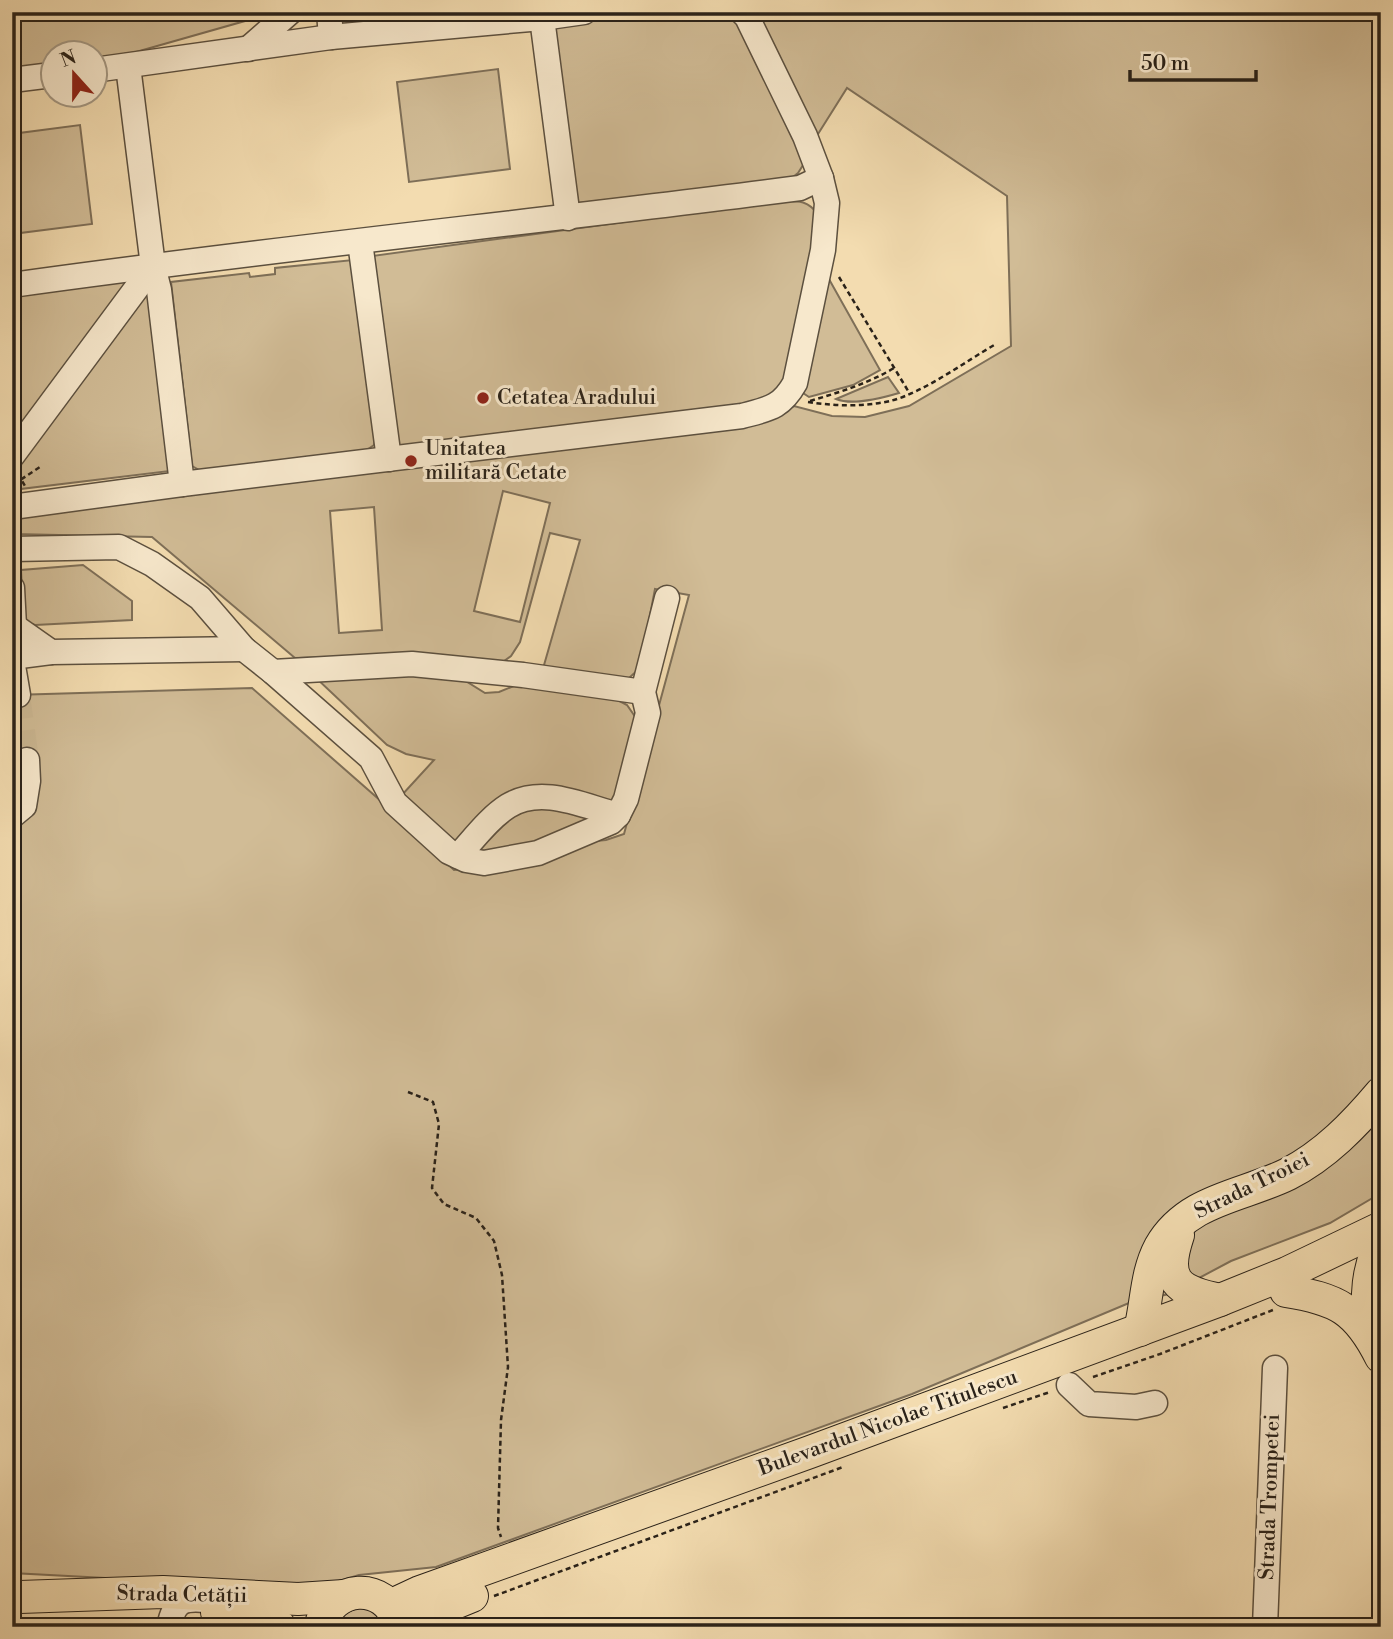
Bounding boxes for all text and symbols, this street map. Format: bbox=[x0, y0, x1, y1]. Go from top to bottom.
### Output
north arrow bbox=[38, 38, 108, 108]
scale bar bbox=[1130, 38, 1256, 82]
text: N bbox=[57, 45, 80, 73]
text: 50 m bbox=[1141, 51, 1189, 77]
place label: Cetatea Aradului bbox=[497, 385, 656, 411]
marker: Cetatea Aradului bbox=[475, 390, 491, 406]
place label: Unitatea militară Cetate bbox=[425, 436, 567, 486]
marker: Unitatea militară Cetate bbox=[403, 453, 419, 469]
street label: Strada Troiei bbox=[1190, 1147, 1314, 1225]
street label: Bulevardul Nicolae Titulescu bbox=[754, 1364, 1021, 1482]
street label: Strada Trompetei bbox=[1254, 1413, 1286, 1581]
street label: Strada Cetății bbox=[116, 1581, 248, 1609]

